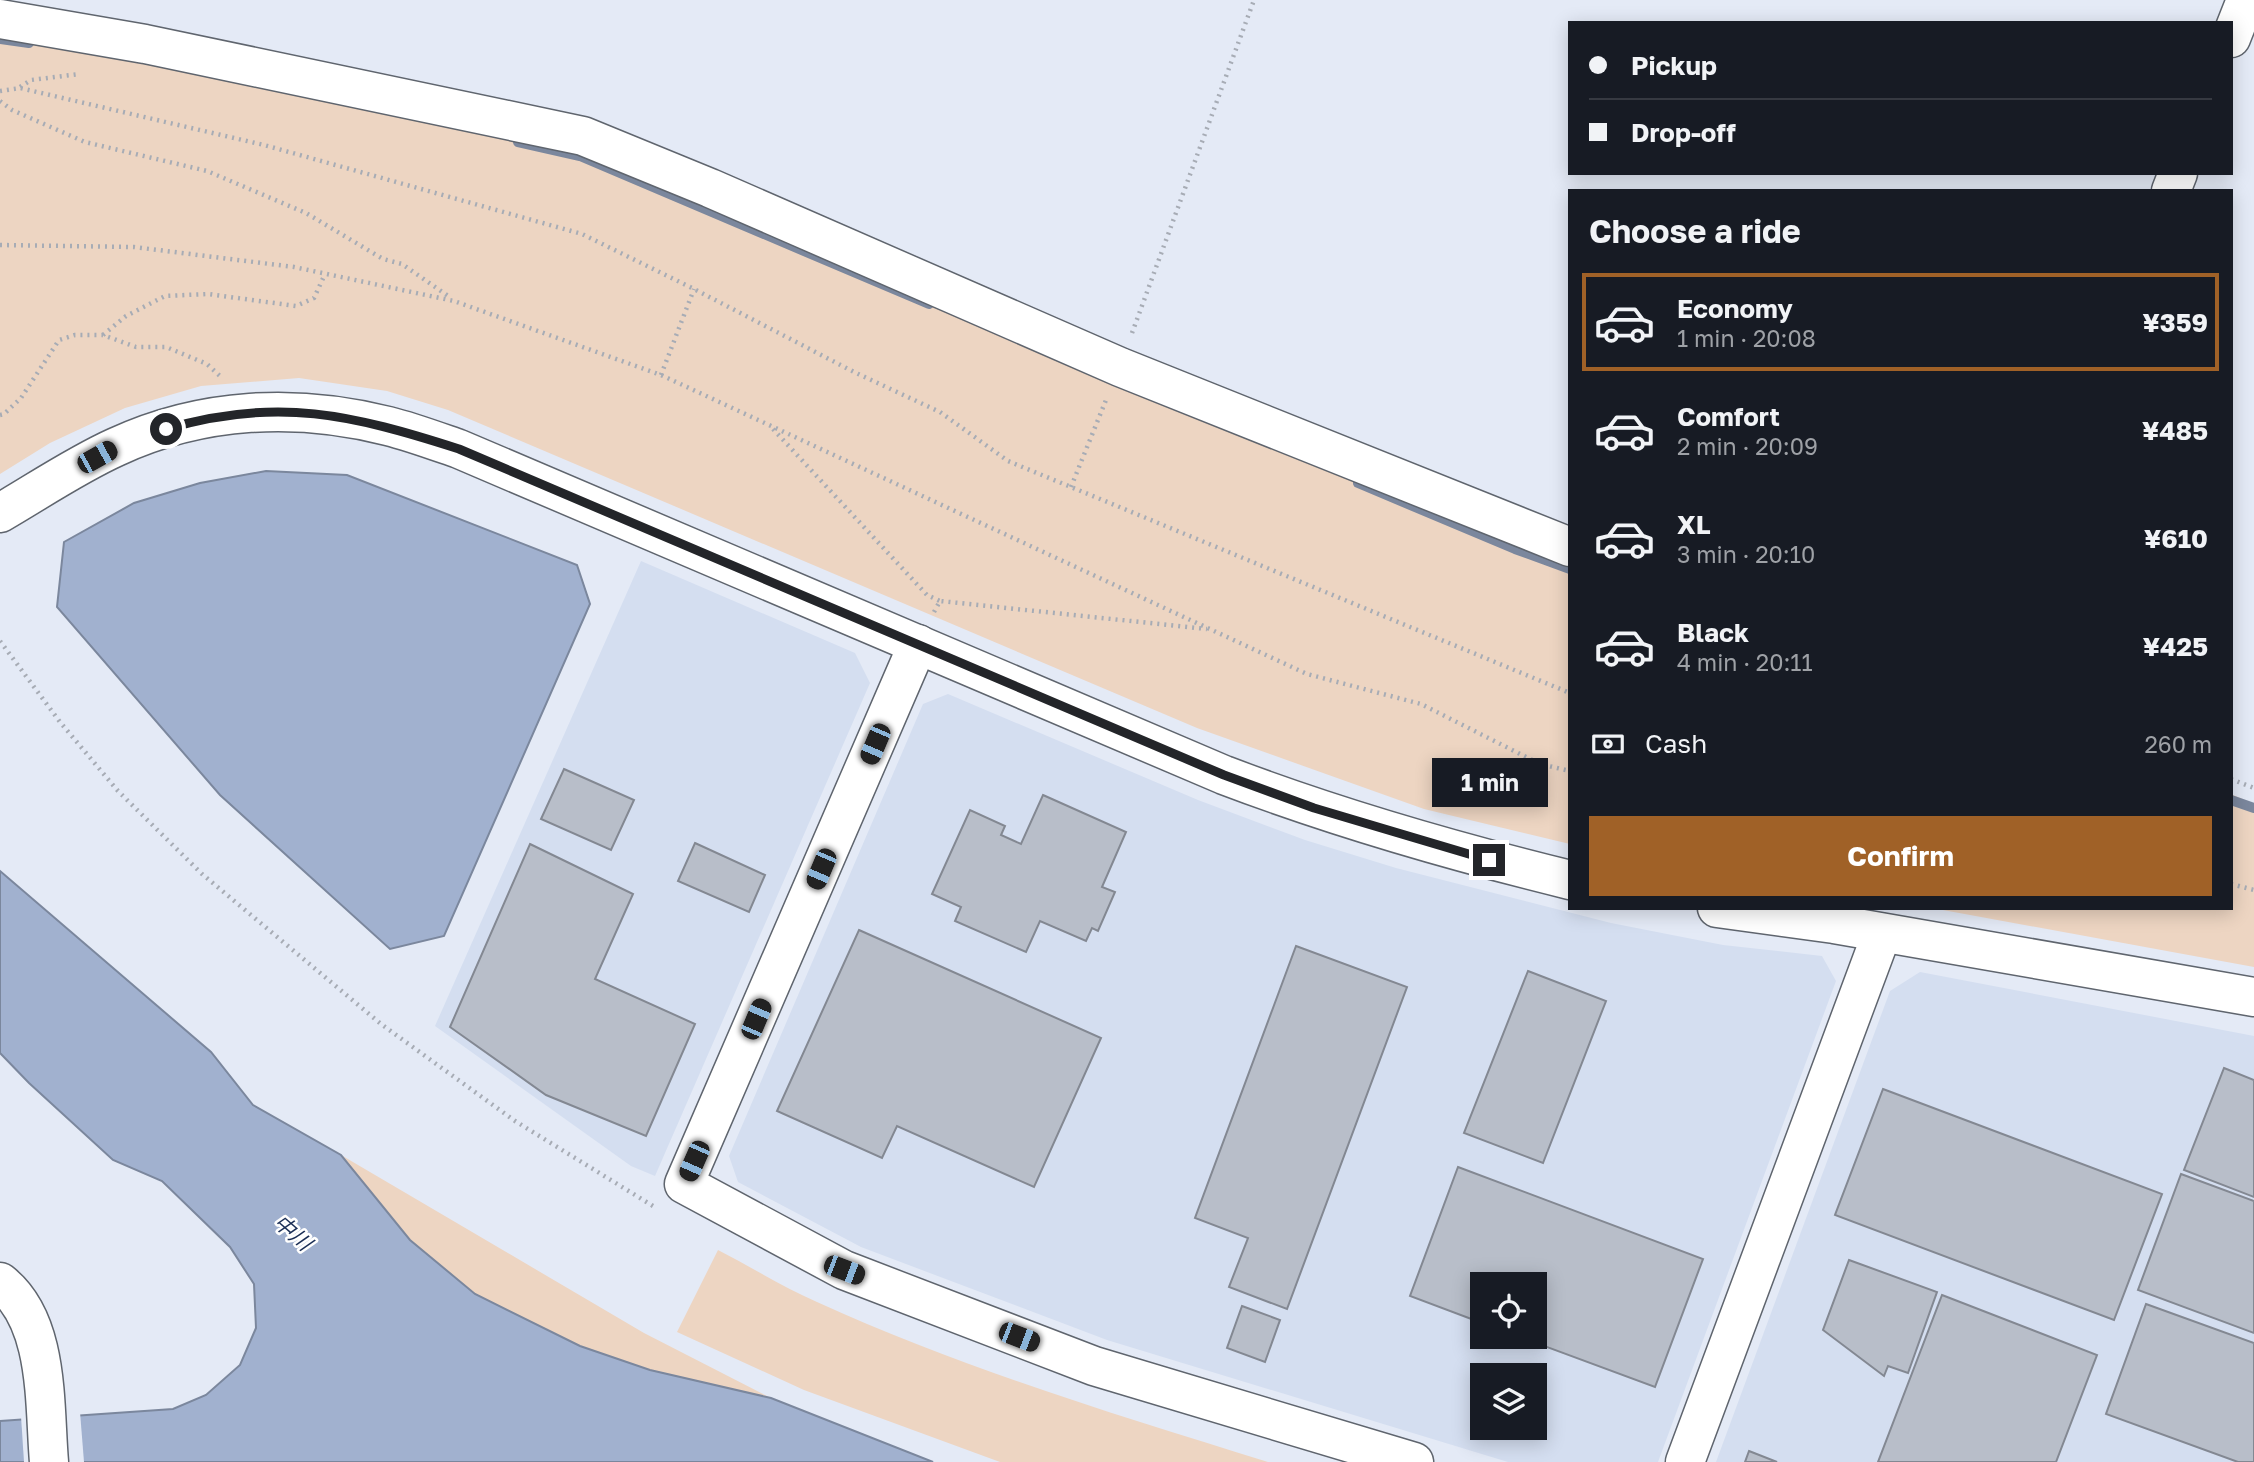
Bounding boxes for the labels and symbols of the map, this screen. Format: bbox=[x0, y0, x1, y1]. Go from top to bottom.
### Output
route start bbox=[150, 413, 182, 445]
car bbox=[74, 438, 121, 476]
car bbox=[858, 721, 893, 767]
callout: 1 min bbox=[1431, 758, 1547, 808]
route end bbox=[1473, 844, 1505, 876]
car bbox=[804, 846, 839, 892]
car bbox=[739, 996, 774, 1042]
car bbox=[676, 1138, 713, 1184]
water label: 中川 bbox=[269, 1208, 319, 1257]
car bbox=[821, 1253, 868, 1287]
car bbox=[996, 1320, 1043, 1354]

